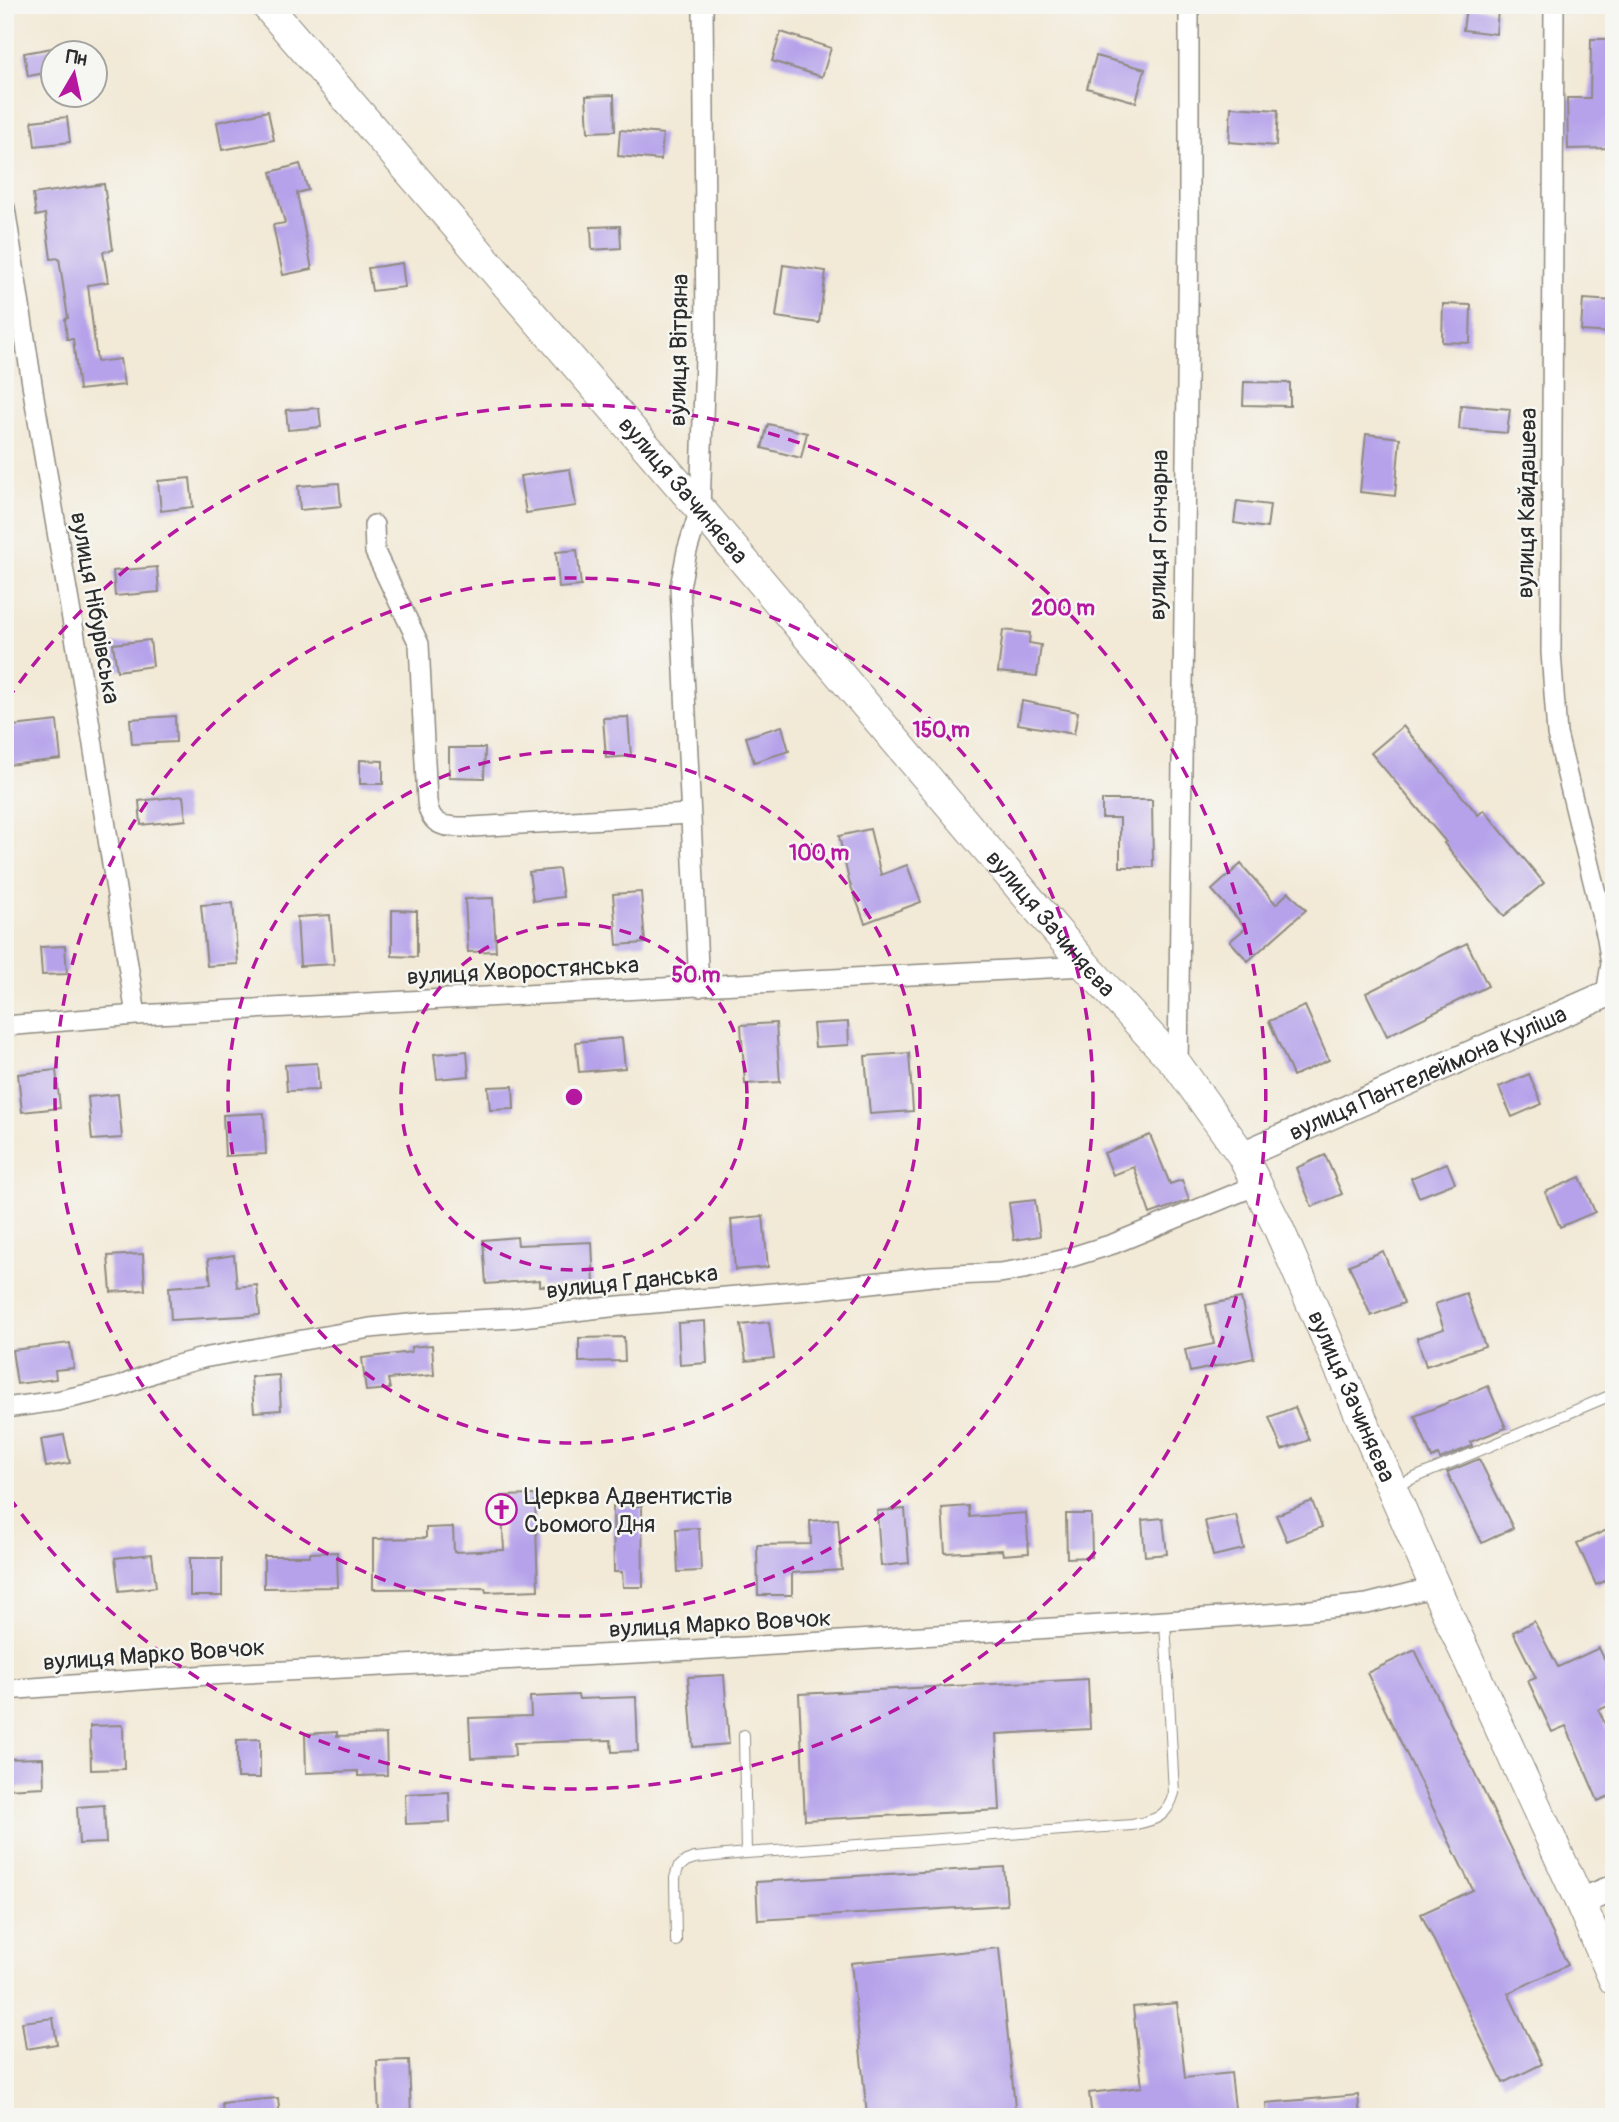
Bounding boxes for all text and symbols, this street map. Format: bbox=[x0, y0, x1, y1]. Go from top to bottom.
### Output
north arrow bbox=[38, 38, 108, 108]
text: Пн bbox=[64, 45, 89, 72]
street label: вулиця Вітряна bbox=[663, 273, 695, 427]
street label: вулиця Кайдашева bbox=[1511, 407, 1543, 599]
street label: вулиця Зачиняєва bbox=[612, 411, 754, 570]
street label: вулиця Гончарна bbox=[1143, 449, 1175, 621]
street label: вулиця Нібурівська bbox=[64, 510, 126, 706]
text: 200 m bbox=[1031, 595, 1095, 622]
text: 150 m bbox=[912, 717, 970, 744]
text: 100 m bbox=[789, 840, 849, 867]
street label: вулиця Зачиняєва bbox=[980, 844, 1122, 1003]
street label: вулиця Хворостянська bbox=[406, 950, 640, 992]
text: 50 m bbox=[672, 962, 721, 989]
street label: вулиця Пантелеймона Куліша bbox=[1284, 999, 1571, 1147]
centre of rings bbox=[562, 1085, 586, 1109]
street label: вулиця Гданська bbox=[545, 1259, 719, 1305]
street label: вулиця Зачиняєва bbox=[1302, 1306, 1402, 1487]
place label: Церква Адвентистів Сьомого Дня bbox=[524, 1482, 733, 1539]
church icon: Церква Адвентистів Сьомого Дня bbox=[484, 1493, 518, 1527]
street label: вулиця Марко Вовчок bbox=[608, 1604, 832, 1644]
street label: вулиця Марко Вовчок bbox=[42, 1633, 266, 1677]

